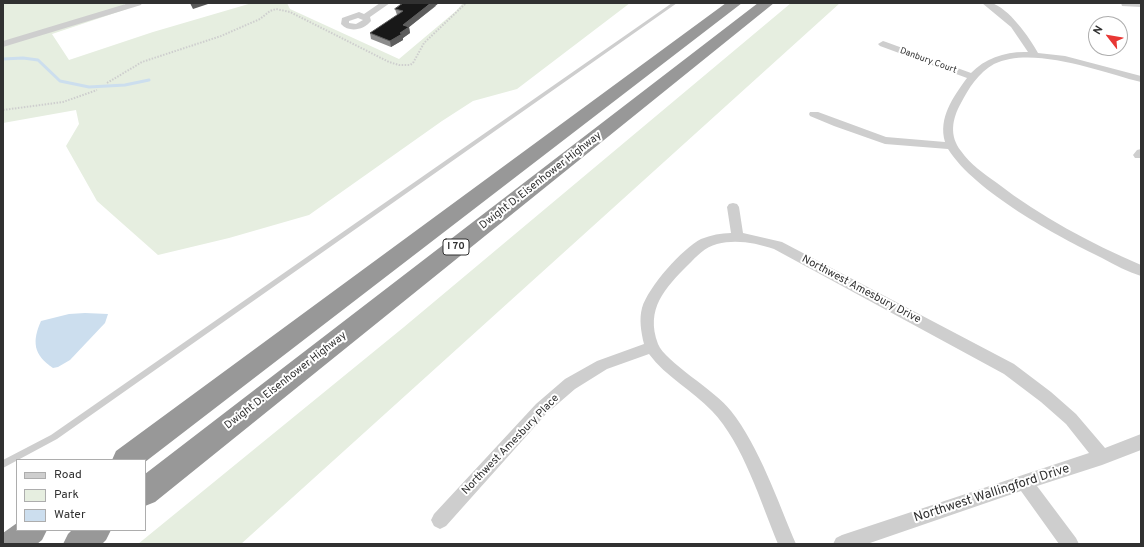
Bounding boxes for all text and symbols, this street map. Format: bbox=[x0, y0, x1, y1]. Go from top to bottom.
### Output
north arrow bbox=[1088, 16, 1128, 56]
text: N bbox=[1091, 23, 1107, 37]
street label: Danbury Court bbox=[898, 46, 958, 76]
street label: Dwight D. Eisenhower Highway bbox=[477, 129, 605, 233]
road number: I 70 bbox=[443, 239, 469, 255]
street label: Northwest Amesbury Drive bbox=[799, 253, 923, 327]
street label: Dwight D. Eisenhower Highway bbox=[222, 329, 350, 433]
street label: Northwest Amesbury Place bbox=[460, 392, 562, 498]
legend bbox=[16, 459, 146, 531]
street label: Northwest Wallingford Drive bbox=[912, 461, 1072, 527]
text: Road bbox=[54, 467, 82, 483]
text: Park bbox=[54, 487, 79, 503]
text: Water bbox=[54, 507, 86, 523]

